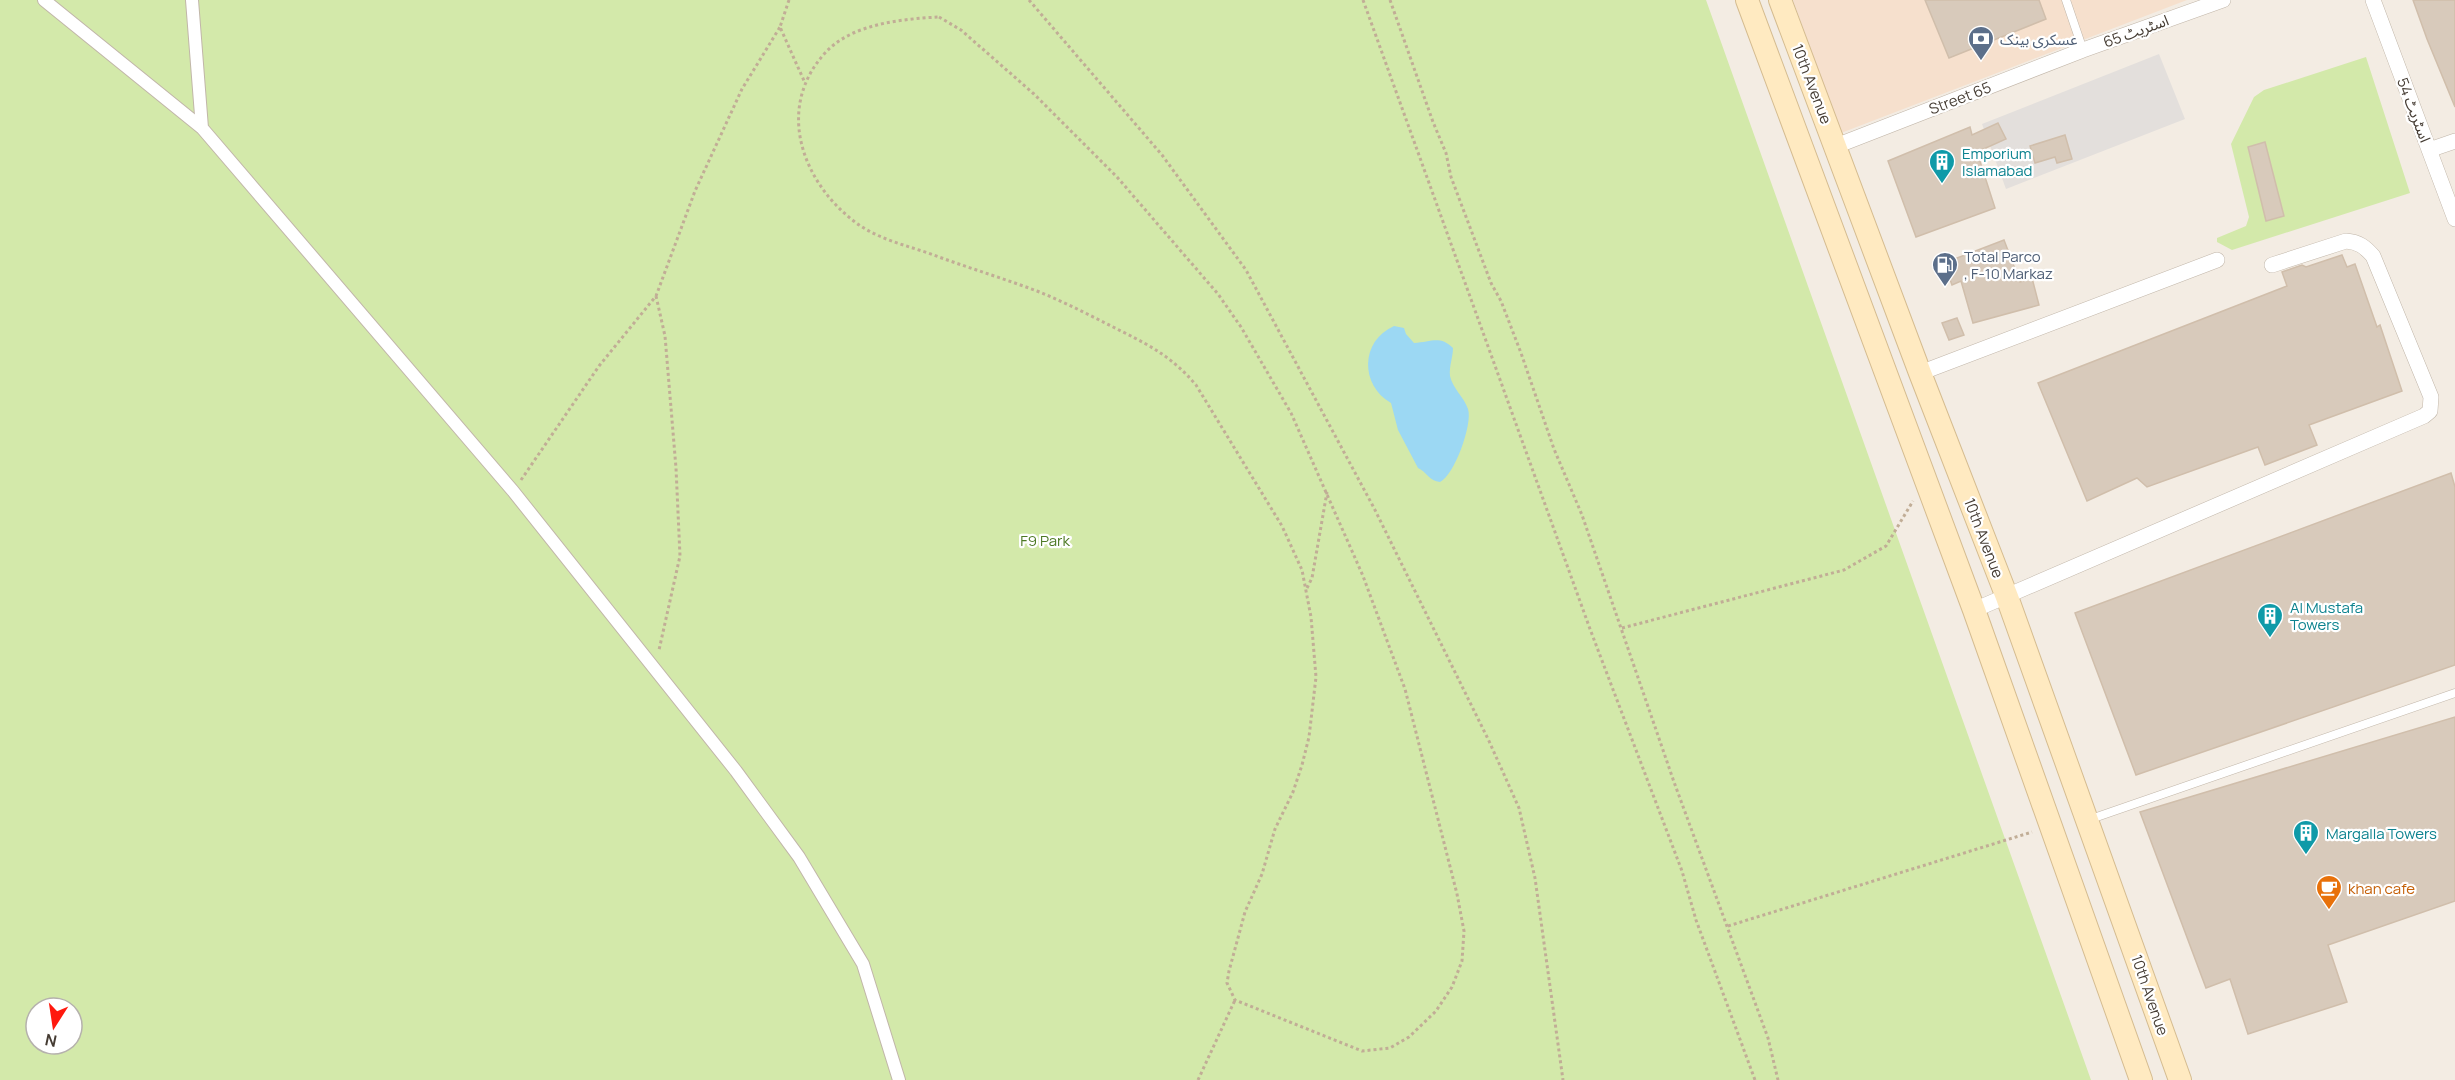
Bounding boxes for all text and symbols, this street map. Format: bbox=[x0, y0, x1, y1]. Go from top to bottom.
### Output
street label: اسٹریٹ 65 bbox=[2100, 9, 2172, 53]
bank icon: عسکری بینک bbox=[1966, 24, 1996, 62]
place label: عسکری بینک bbox=[2000, 29, 2078, 50]
street label: 10th Avenue bbox=[1787, 41, 1837, 127]
street label: اسٹریٹ 54 bbox=[2392, 75, 2436, 145]
street label: Street 65 bbox=[1926, 77, 1994, 119]
place label: Emporium Islamabad bbox=[1962, 143, 2032, 181]
building icon: Emporium Islamabad bbox=[1927, 147, 1957, 185]
place label: Total Parco , F-10 Markaz bbox=[1964, 246, 2053, 284]
fuel station icon: Total Parco , F-10 Markaz bbox=[1930, 250, 1960, 288]
street label: 10th Avenue bbox=[1959, 495, 2009, 581]
park label: F9 Park bbox=[1020, 530, 1070, 551]
place label: Al Mustafa Towers bbox=[2290, 597, 2363, 635]
building icon: Al Mustafa Towers bbox=[2255, 601, 2285, 639]
building icon: Margalla Towers bbox=[2291, 818, 2321, 856]
place label: Margalla Towers bbox=[2326, 823, 2437, 844]
cafe icon: khan cafe bbox=[2314, 873, 2344, 911]
place label: khan cafe bbox=[2348, 878, 2415, 899]
street label: 10th Avenue bbox=[2126, 952, 2174, 1038]
north arrow bbox=[24, 996, 84, 1056]
text: N bbox=[43, 1029, 59, 1053]

